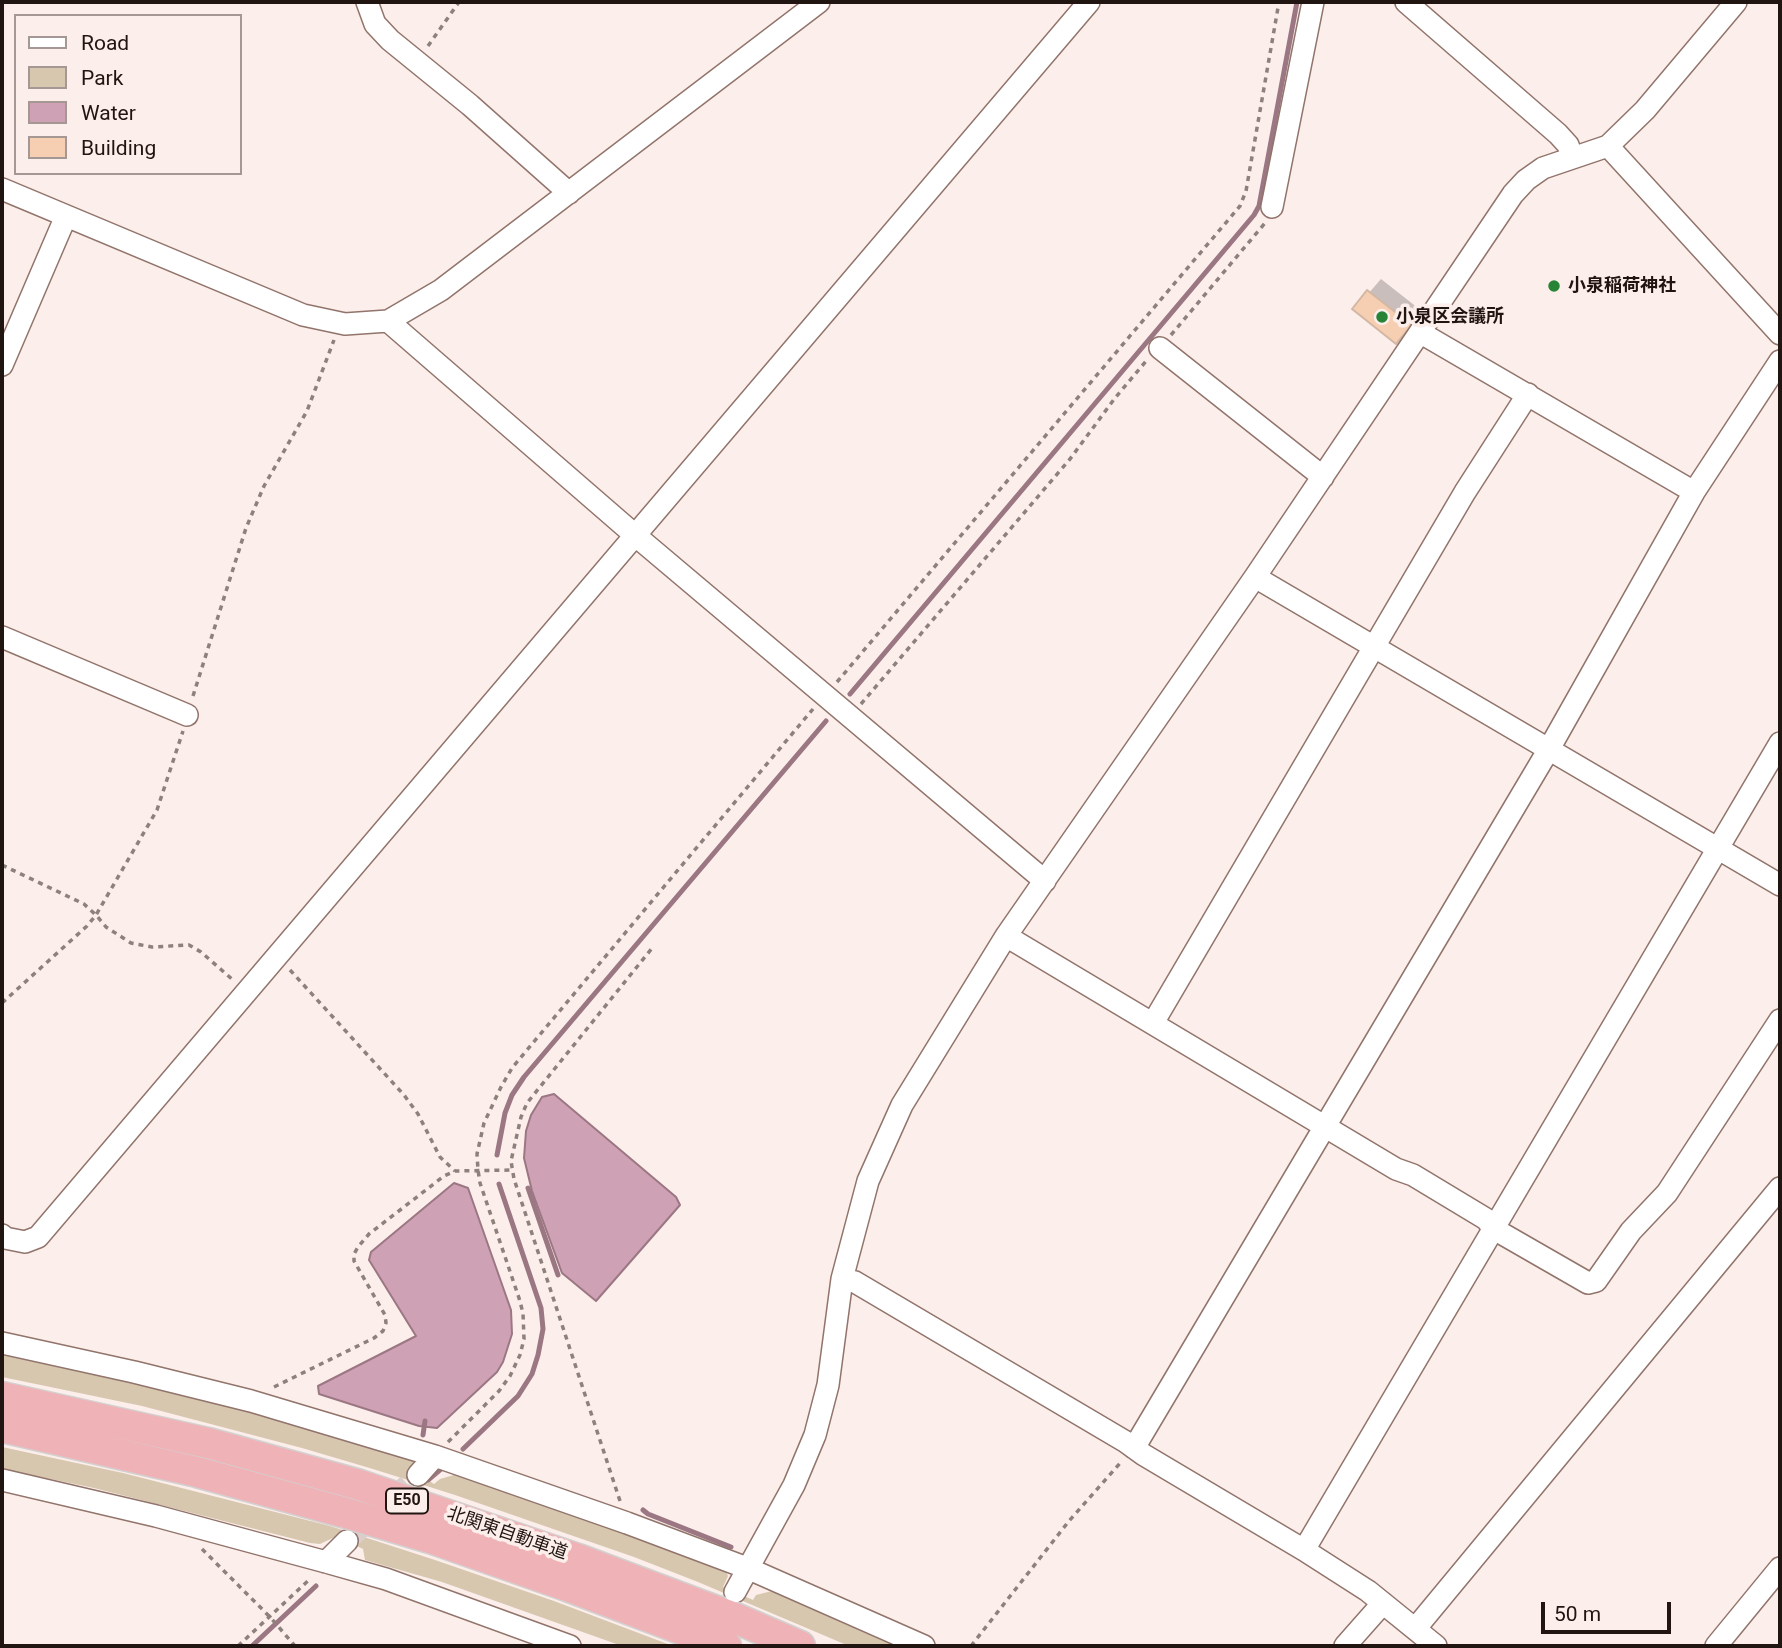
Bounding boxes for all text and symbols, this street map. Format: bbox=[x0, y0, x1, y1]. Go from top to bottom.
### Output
legend bbox=[14, 14, 242, 175]
text: Road bbox=[81, 31, 129, 55]
text: Park bbox=[81, 66, 123, 90]
text: Water bbox=[81, 101, 136, 125]
text: Building bbox=[81, 136, 156, 160]
place label: 小泉稲荷神社 bbox=[1568, 275, 1676, 297]
marker: 小泉稲荷神社 bbox=[1546, 278, 1562, 294]
place label: 小泉区会議所 bbox=[1396, 306, 1504, 328]
marker: 小泉区会議所 bbox=[1374, 309, 1390, 325]
road number: E50 bbox=[386, 1488, 428, 1513]
street label: 北関東自動車道 bbox=[444, 1503, 570, 1565]
scale bar bbox=[1544, 1588, 1674, 1632]
text: 50 m bbox=[1554, 1602, 1601, 1626]

